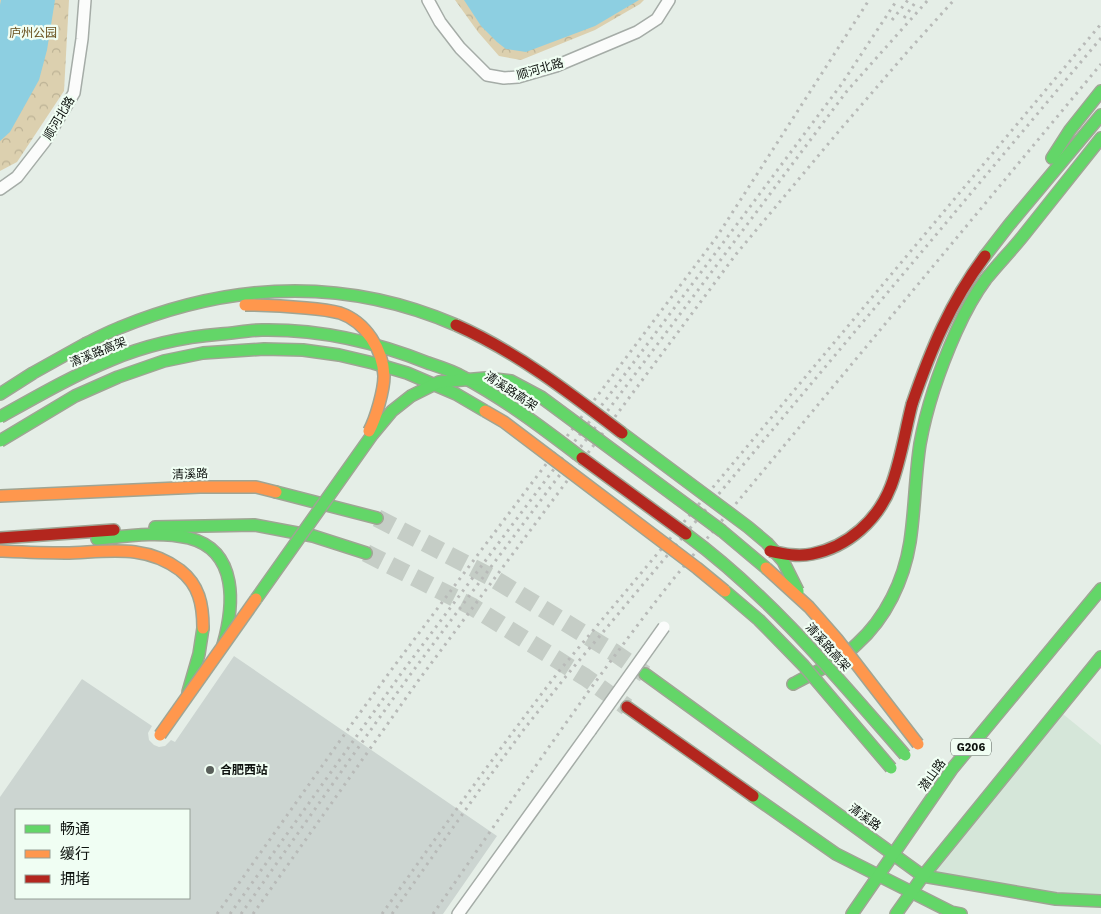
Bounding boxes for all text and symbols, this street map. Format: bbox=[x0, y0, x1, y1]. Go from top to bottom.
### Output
park label: 庐州公园 bbox=[9, 26, 57, 40]
street label: 顺河北路 bbox=[515, 56, 565, 82]
street label: 顺河北路 bbox=[41, 94, 77, 142]
street label: 清溪路高架 bbox=[68, 334, 128, 370]
street label: 清溪路高架 bbox=[482, 369, 540, 413]
street label: 清溪路 bbox=[172, 466, 208, 482]
street label: 清溪路高架 bbox=[803, 620, 853, 674]
road number: G206 bbox=[951, 739, 991, 756]
street label: 潜山路 bbox=[916, 756, 948, 794]
place label: 合肥西站 bbox=[220, 763, 268, 777]
marker: 合肥西站 bbox=[204, 764, 216, 776]
street label: 清溪路 bbox=[846, 801, 884, 833]
legend bbox=[15, 809, 190, 899]
text: 畅通 bbox=[60, 820, 90, 838]
text: 缓行 bbox=[60, 845, 90, 863]
text: 拥堵 bbox=[60, 870, 90, 888]

